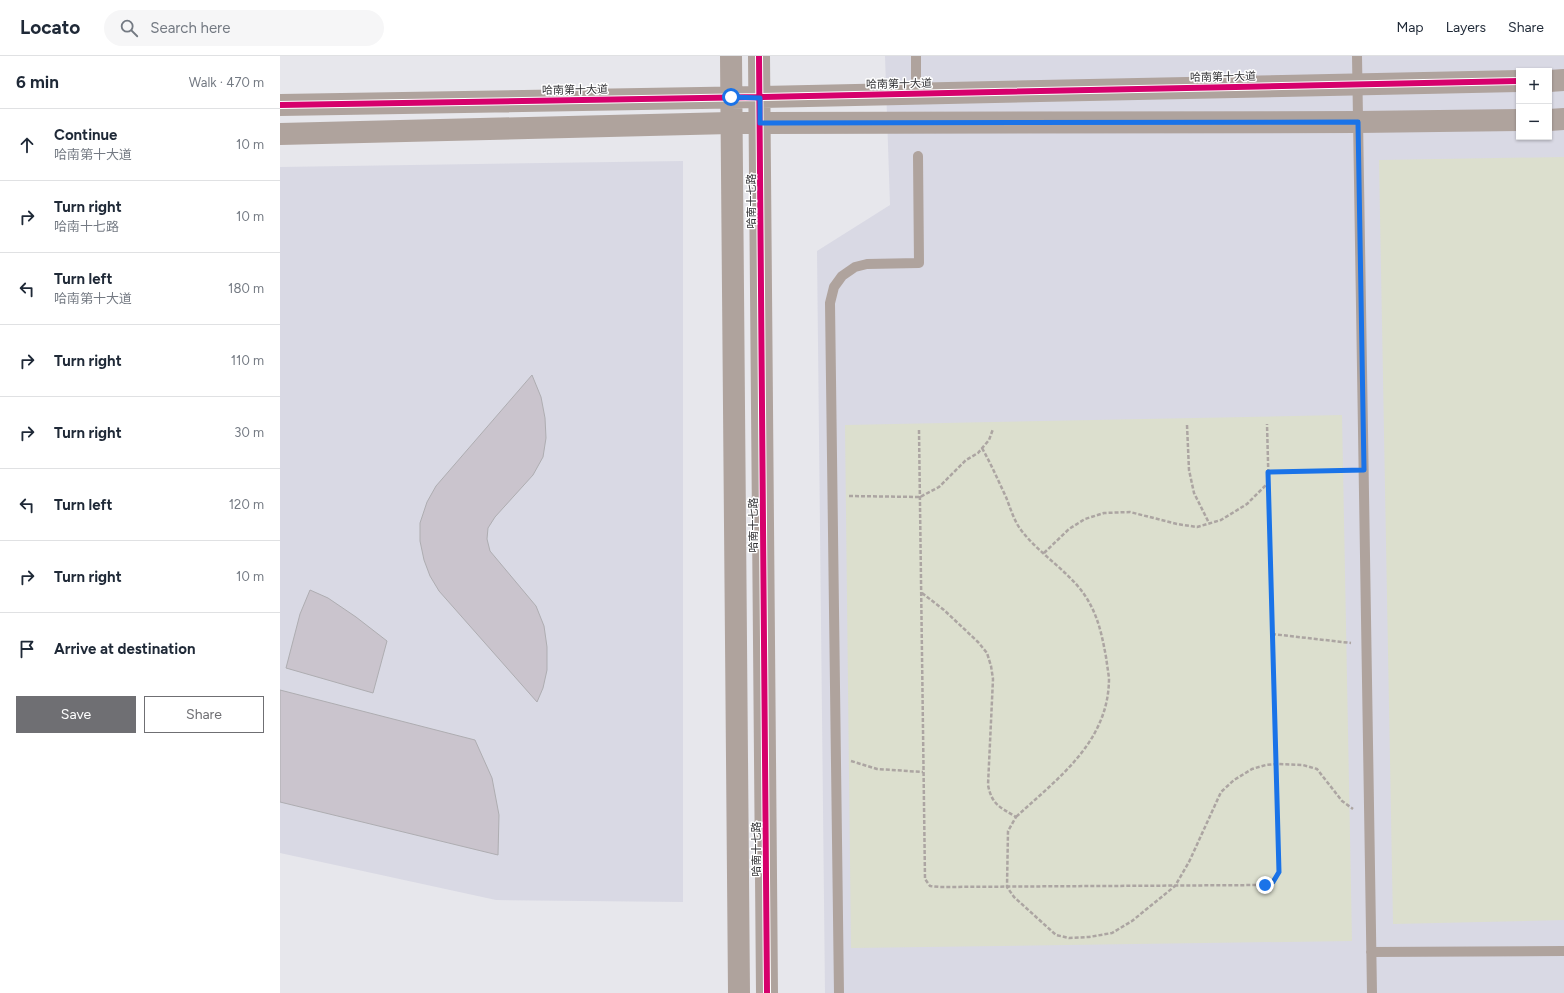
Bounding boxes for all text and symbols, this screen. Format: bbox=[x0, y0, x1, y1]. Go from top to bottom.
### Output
search box bbox=[104, 10, 384, 46]
text: Locato bbox=[20, 16, 80, 39]
icon: search bbox=[118, 17, 140, 39]
text: Search here bbox=[150, 19, 230, 37]
text: Map bbox=[1396, 19, 1424, 36]
text: Layers bbox=[1446, 19, 1486, 36]
text: Share bbox=[1508, 19, 1544, 36]
map controls bbox=[1516, 68, 1552, 140]
button: + bbox=[1516, 68, 1552, 104]
street label: 哈南第十大道 bbox=[1190, 70, 1256, 84]
text: 6 min bbox=[16, 72, 59, 92]
text: Walk · 470 m bbox=[189, 75, 264, 90]
street label: 哈南第十大道 bbox=[866, 77, 932, 91]
street label: 哈南第十大道 bbox=[542, 83, 608, 97]
route start bbox=[722, 88, 740, 106]
button: − bbox=[1516, 104, 1552, 140]
text: Continue bbox=[54, 126, 117, 144]
icon: ahead bbox=[16, 134, 38, 156]
text: 10 m bbox=[236, 137, 264, 152]
text: 哈南第十大道 bbox=[54, 147, 132, 162]
street label: 哈南十七路 bbox=[745, 174, 758, 229]
text: Turn right bbox=[54, 198, 122, 216]
icon: right bbox=[16, 206, 38, 228]
text: 10 m bbox=[236, 209, 264, 224]
text: 哈南十七路 bbox=[54, 219, 119, 234]
text: Turn left bbox=[54, 270, 112, 288]
icon: left bbox=[16, 278, 38, 300]
text: 180 m bbox=[228, 281, 264, 296]
text: 哈南第十大道 bbox=[54, 291, 132, 306]
icon: right bbox=[16, 350, 38, 372]
text: Turn right bbox=[54, 352, 122, 370]
text: 110 m bbox=[231, 353, 264, 368]
icon: right bbox=[16, 422, 38, 444]
text: Turn right bbox=[54, 424, 122, 442]
text: 30 m bbox=[234, 425, 264, 440]
icon: left bbox=[16, 494, 38, 516]
text: Turn left bbox=[54, 496, 112, 514]
text: 120 m bbox=[229, 497, 264, 512]
street label: 哈南十七路 bbox=[747, 498, 760, 553]
icon: right bbox=[16, 566, 38, 588]
text: Turn right bbox=[54, 568, 122, 586]
text: 10 m bbox=[236, 569, 264, 584]
icon: arrive bbox=[16, 638, 38, 660]
text: Arrive at destination bbox=[54, 640, 195, 658]
button: Save bbox=[16, 696, 136, 733]
button: Share bbox=[144, 696, 264, 733]
street label: 哈南十七路 bbox=[750, 822, 763, 877]
route end bbox=[1256, 876, 1274, 894]

